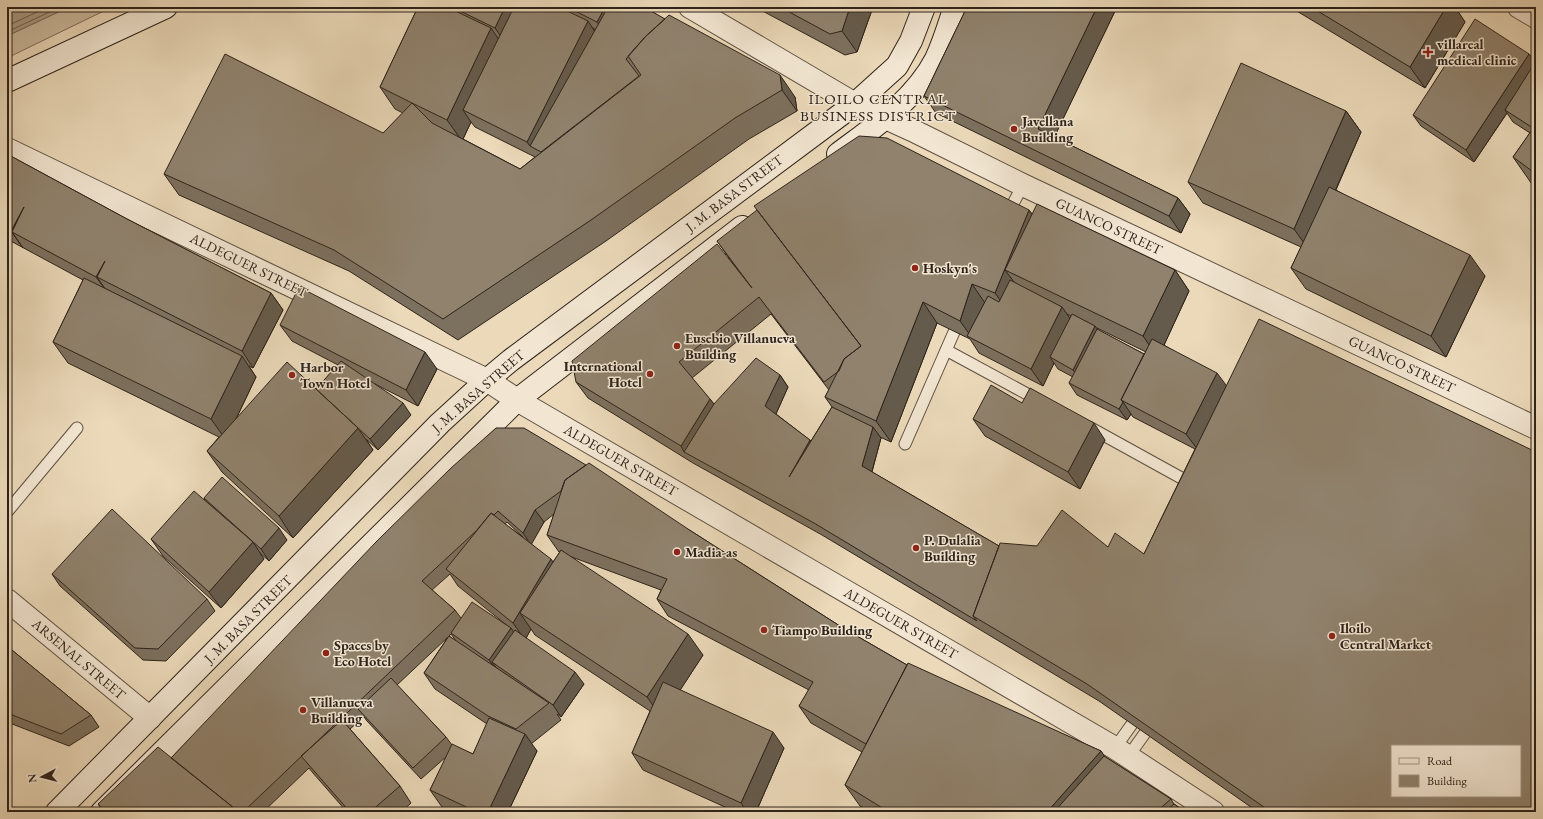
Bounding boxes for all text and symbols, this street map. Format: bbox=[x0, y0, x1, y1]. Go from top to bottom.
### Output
place label: villareal medical clinic bbox=[1437, 35, 1517, 69]
marker: villareal medical clinic bbox=[1422, 46, 1434, 58]
district label: ILOILO CENTRAL BUSINESS DISTRICT bbox=[800, 89, 956, 125]
place label: Javellana Building bbox=[1020, 112, 1074, 146]
marker: Javellana Building bbox=[1009, 124, 1019, 134]
street label: J. M. BASA STREET bbox=[681, 150, 787, 236]
street label: GUANCO STREET bbox=[1053, 193, 1166, 259]
street label: ALDEGUER STREET bbox=[186, 228, 311, 302]
place label: Hoskyn's bbox=[923, 259, 977, 277]
marker: Hoskyn's bbox=[910, 263, 920, 273]
place label: Eusebio Villanueva Building bbox=[685, 329, 796, 363]
street label: GUANCO STREET bbox=[1346, 331, 1459, 397]
marker: Eusebio Villanueva Building bbox=[672, 341, 682, 351]
street label: J. M. BASA STREET bbox=[427, 345, 529, 437]
place label: International Hotel bbox=[564, 357, 642, 391]
place label: Harbor Town Hotel bbox=[300, 358, 370, 392]
marker: International Hotel bbox=[645, 369, 655, 379]
marker: Harbor Town Hotel bbox=[287, 370, 297, 380]
street label: ALDEGUER STREET bbox=[560, 420, 682, 500]
place label: P. Dulalia Building bbox=[924, 531, 982, 565]
place label: Madia-as bbox=[685, 543, 737, 561]
marker: P. Dulalia Building bbox=[911, 543, 921, 553]
marker: Madia-as bbox=[672, 547, 682, 557]
street label: J. M. BASA STREET bbox=[199, 571, 296, 668]
street label: ALDEGUER STREET bbox=[840, 583, 962, 663]
street label: ARSENAL STREET bbox=[28, 614, 130, 704]
place label: Iloilo Central Market bbox=[1340, 619, 1432, 653]
place label: Tiampo Building bbox=[772, 621, 873, 639]
marker: Tiampo Building bbox=[759, 625, 769, 635]
marker: Iloilo Central Market bbox=[1327, 631, 1337, 641]
place label: Spaces by Eco Hotel bbox=[334, 636, 391, 670]
marker: Spaces by Eco Hotel bbox=[321, 648, 331, 658]
place label: Villanueva Building bbox=[311, 693, 373, 727]
marker: Villanueva Building bbox=[298, 705, 308, 715]
legend bbox=[1391, 745, 1521, 797]
text: Road bbox=[1427, 753, 1453, 769]
north arrow bbox=[22, 757, 62, 797]
text: N bbox=[25, 773, 40, 783]
text: Building bbox=[1427, 773, 1468, 789]

